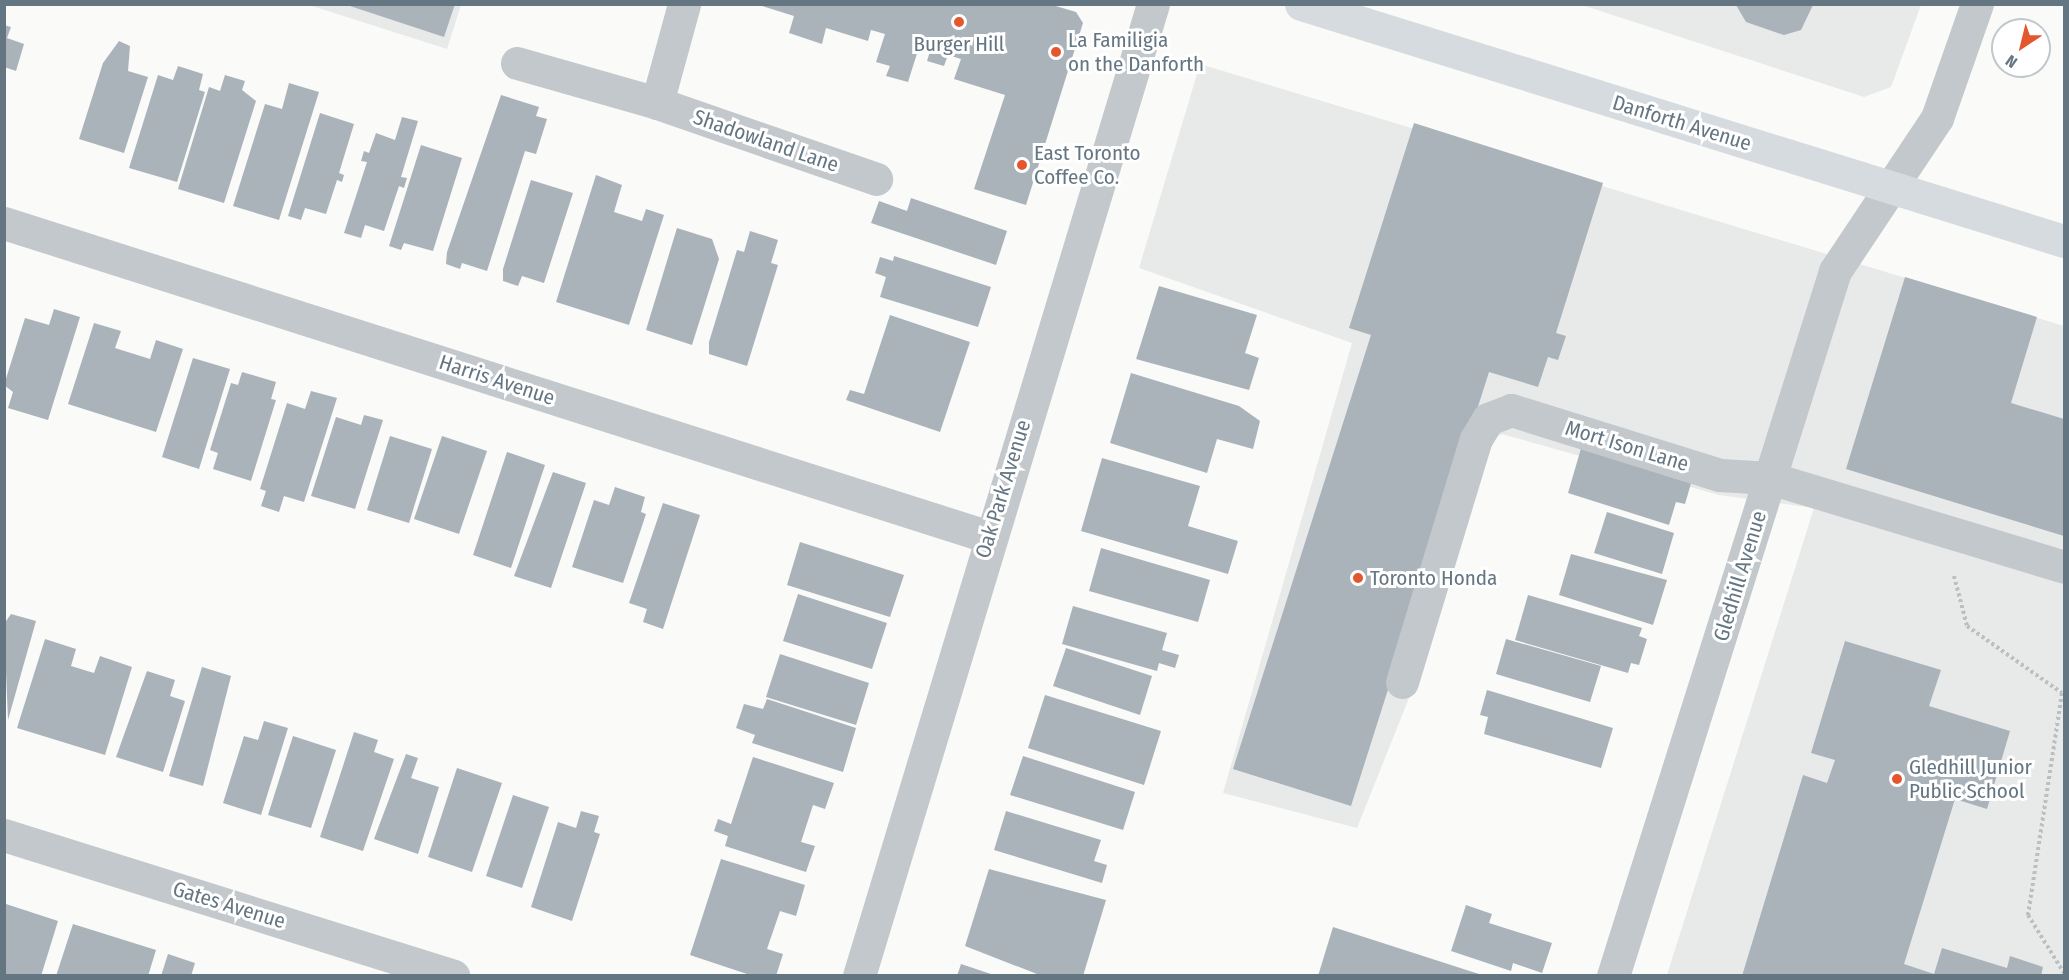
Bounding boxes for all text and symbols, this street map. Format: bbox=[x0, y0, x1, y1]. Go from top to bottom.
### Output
marker: Burger Hill bbox=[952, 15, 966, 29]
north arrow bbox=[1991, 18, 2051, 78]
place label: La Familigia on the Danforth bbox=[1068, 27, 1204, 77]
place label: Burger Hill bbox=[914, 31, 1004, 57]
marker: La Familigia on the Danforth bbox=[1049, 45, 1063, 59]
text: N bbox=[2002, 51, 2021, 72]
street label: Danforth Avenue bbox=[1610, 90, 1754, 156]
street label: Shadowland Lane bbox=[690, 104, 842, 178]
place label: East Toronto Coffee Co. bbox=[1034, 140, 1141, 190]
marker: East Toronto Coffee Co. bbox=[1015, 158, 1029, 172]
street label: Harris Avenue bbox=[436, 349, 558, 411]
street label: Mort Ison Lane bbox=[1562, 415, 1692, 477]
street label: Oak Park Avenue bbox=[970, 417, 1036, 561]
street label: Gledhill Avenue bbox=[1708, 508, 1772, 644]
place label: Toronto Honda bbox=[1370, 565, 1497, 591]
marker: Toronto Honda bbox=[1351, 571, 1365, 585]
place label: Gledhill Junior Public School bbox=[1909, 754, 2032, 804]
marker: Gledhill Junior Public School bbox=[1890, 772, 1904, 786]
street label: Gates Avenue bbox=[170, 876, 288, 934]

